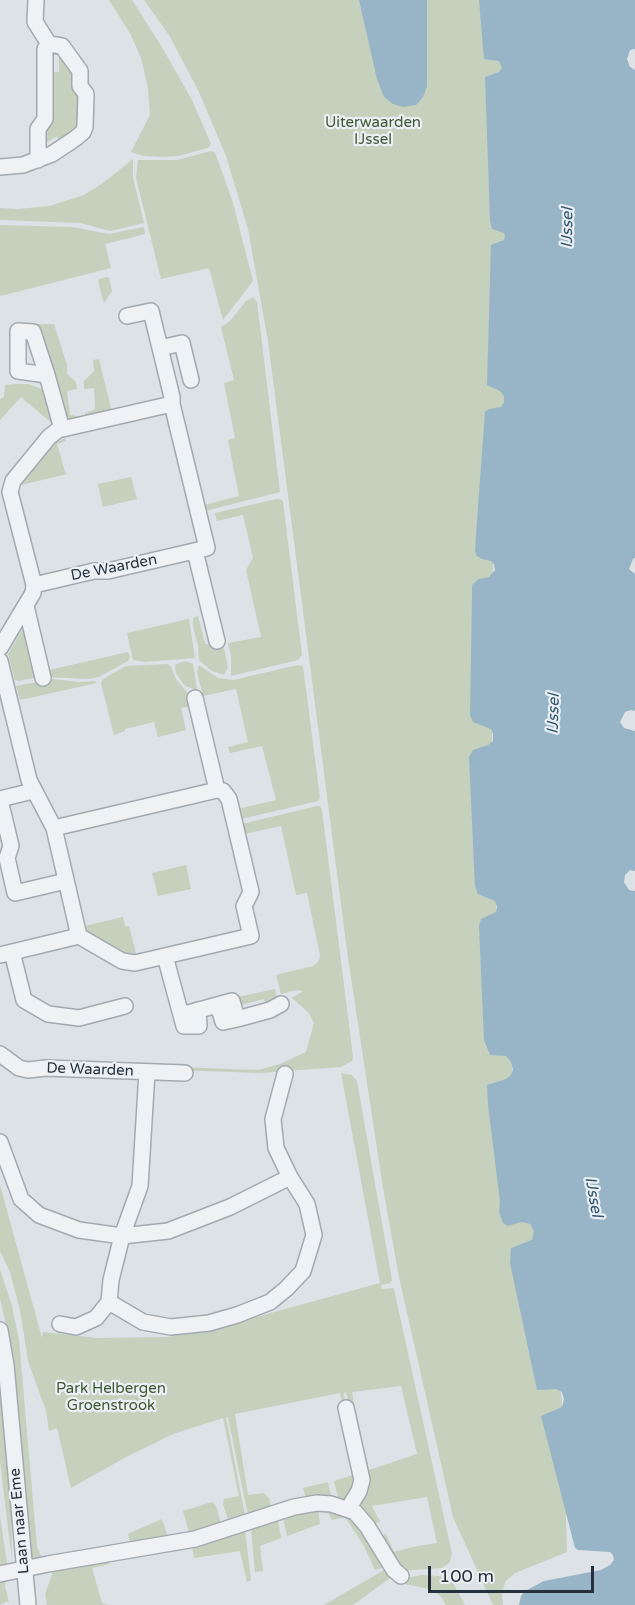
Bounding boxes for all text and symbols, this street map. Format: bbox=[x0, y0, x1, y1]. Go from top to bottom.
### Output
park label: Uiterwaarden IJssel bbox=[325, 114, 421, 149]
water label: IJssel bbox=[558, 208, 578, 248]
street label: De Waarden bbox=[69, 551, 159, 585]
water label: IJssel bbox=[544, 693, 564, 735]
street label: De Waarden bbox=[46, 1059, 134, 1081]
water label: IJssel bbox=[580, 1175, 606, 1219]
park label: Park Helbergen Groenstrook bbox=[56, 1380, 166, 1415]
street label: Laan naar Eme bbox=[6, 1467, 34, 1575]
scale bar bbox=[431, 1554, 598, 1592]
text: 100 m bbox=[439, 1565, 494, 1587]

